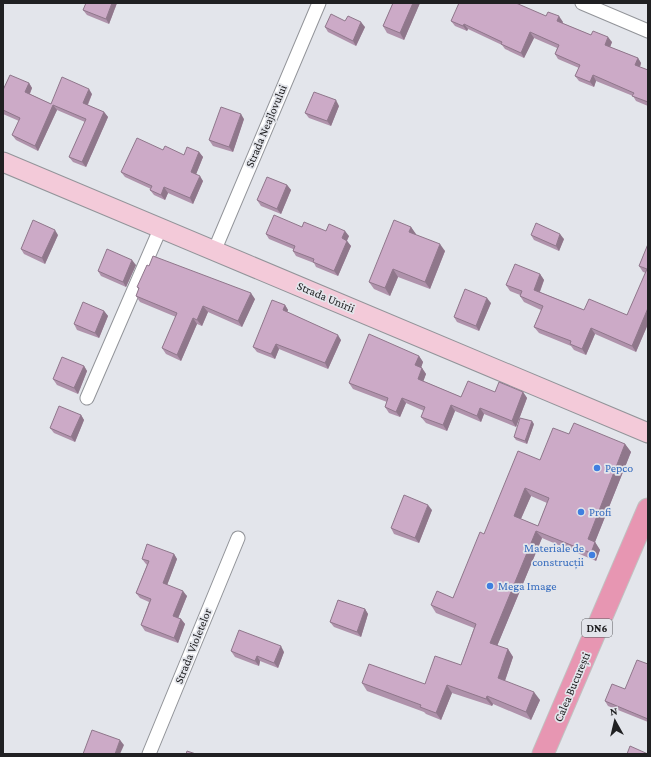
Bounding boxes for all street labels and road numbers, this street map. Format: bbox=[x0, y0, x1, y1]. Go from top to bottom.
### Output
street label: Strada Neajlovului bbox=[242, 83, 290, 169]
street label: Strada Unirii bbox=[295, 279, 357, 315]
street label: Strada Violetelor bbox=[172, 606, 215, 686]
road number: DN6 bbox=[582, 619, 612, 637]
street label: Calea București bbox=[551, 650, 594, 724]

